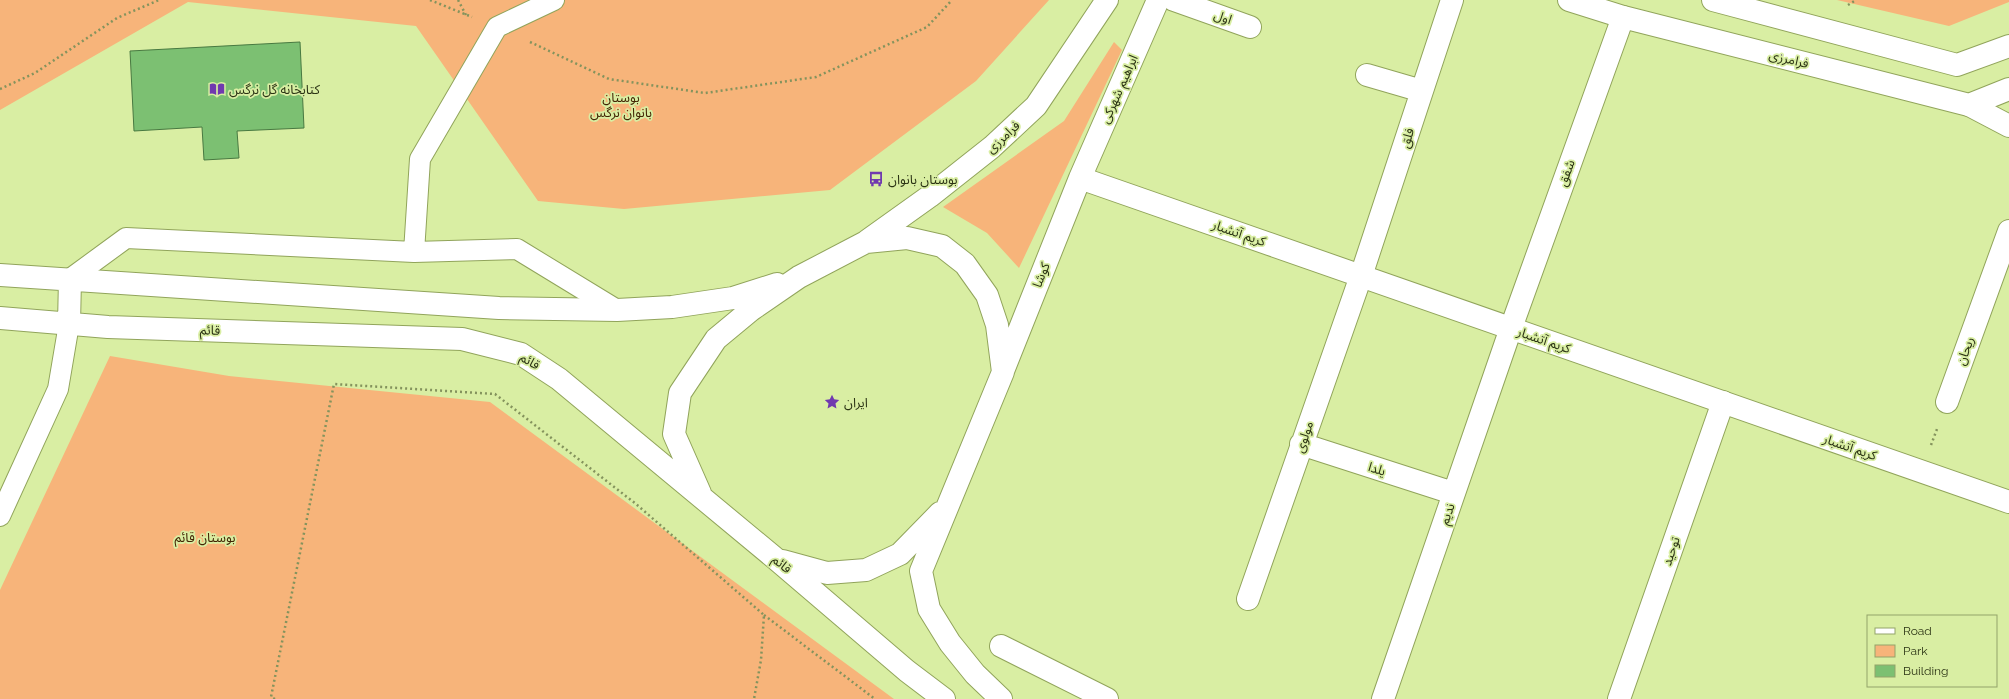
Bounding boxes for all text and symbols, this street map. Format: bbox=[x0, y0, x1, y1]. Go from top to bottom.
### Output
street label: اول bbox=[1212, 7, 1234, 28]
street label: فرامرزی bbox=[1767, 47, 1811, 72]
street label: ابراهیم شهرکی bbox=[1097, 52, 1144, 127]
library icon: کتابخانه گل نرگس bbox=[208, 80, 226, 98]
place label: کتابخانه گل نرگس bbox=[229, 82, 320, 98]
park label: بوستان بانوان نرگس bbox=[590, 90, 652, 121]
street label: فرامرزی bbox=[983, 118, 1024, 157]
street label: فلق bbox=[1397, 126, 1418, 150]
street label: شفق bbox=[1554, 158, 1579, 189]
bus stop icon: بوستان بانوان bbox=[867, 170, 885, 188]
place label: بوستان بانوان bbox=[888, 172, 958, 188]
street label: کریم آتشبار bbox=[1208, 217, 1268, 252]
street label: کوشا bbox=[1029, 260, 1053, 290]
street label: قائم bbox=[199, 322, 221, 341]
street label: کریم آتشبار bbox=[1513, 324, 1573, 359]
street label: ریحان bbox=[1953, 335, 1978, 368]
street label: قائم bbox=[516, 349, 543, 375]
place icon: ایران bbox=[823, 393, 841, 411]
place label: ایران bbox=[844, 395, 868, 411]
street label: مولوی bbox=[1292, 419, 1317, 455]
street label: کریم آتشبار bbox=[1819, 431, 1879, 466]
street label: یلدا bbox=[1366, 459, 1388, 479]
street label: ندیم bbox=[1436, 501, 1460, 528]
park label: بوستان قائم bbox=[174, 530, 236, 548]
street label: توحید bbox=[1659, 534, 1683, 567]
street label: قائم bbox=[767, 552, 795, 579]
legend bbox=[1867, 615, 1997, 687]
text: Road bbox=[1903, 624, 1932, 638]
text: Park bbox=[1903, 644, 1928, 658]
text: Building bbox=[1903, 664, 1949, 678]

